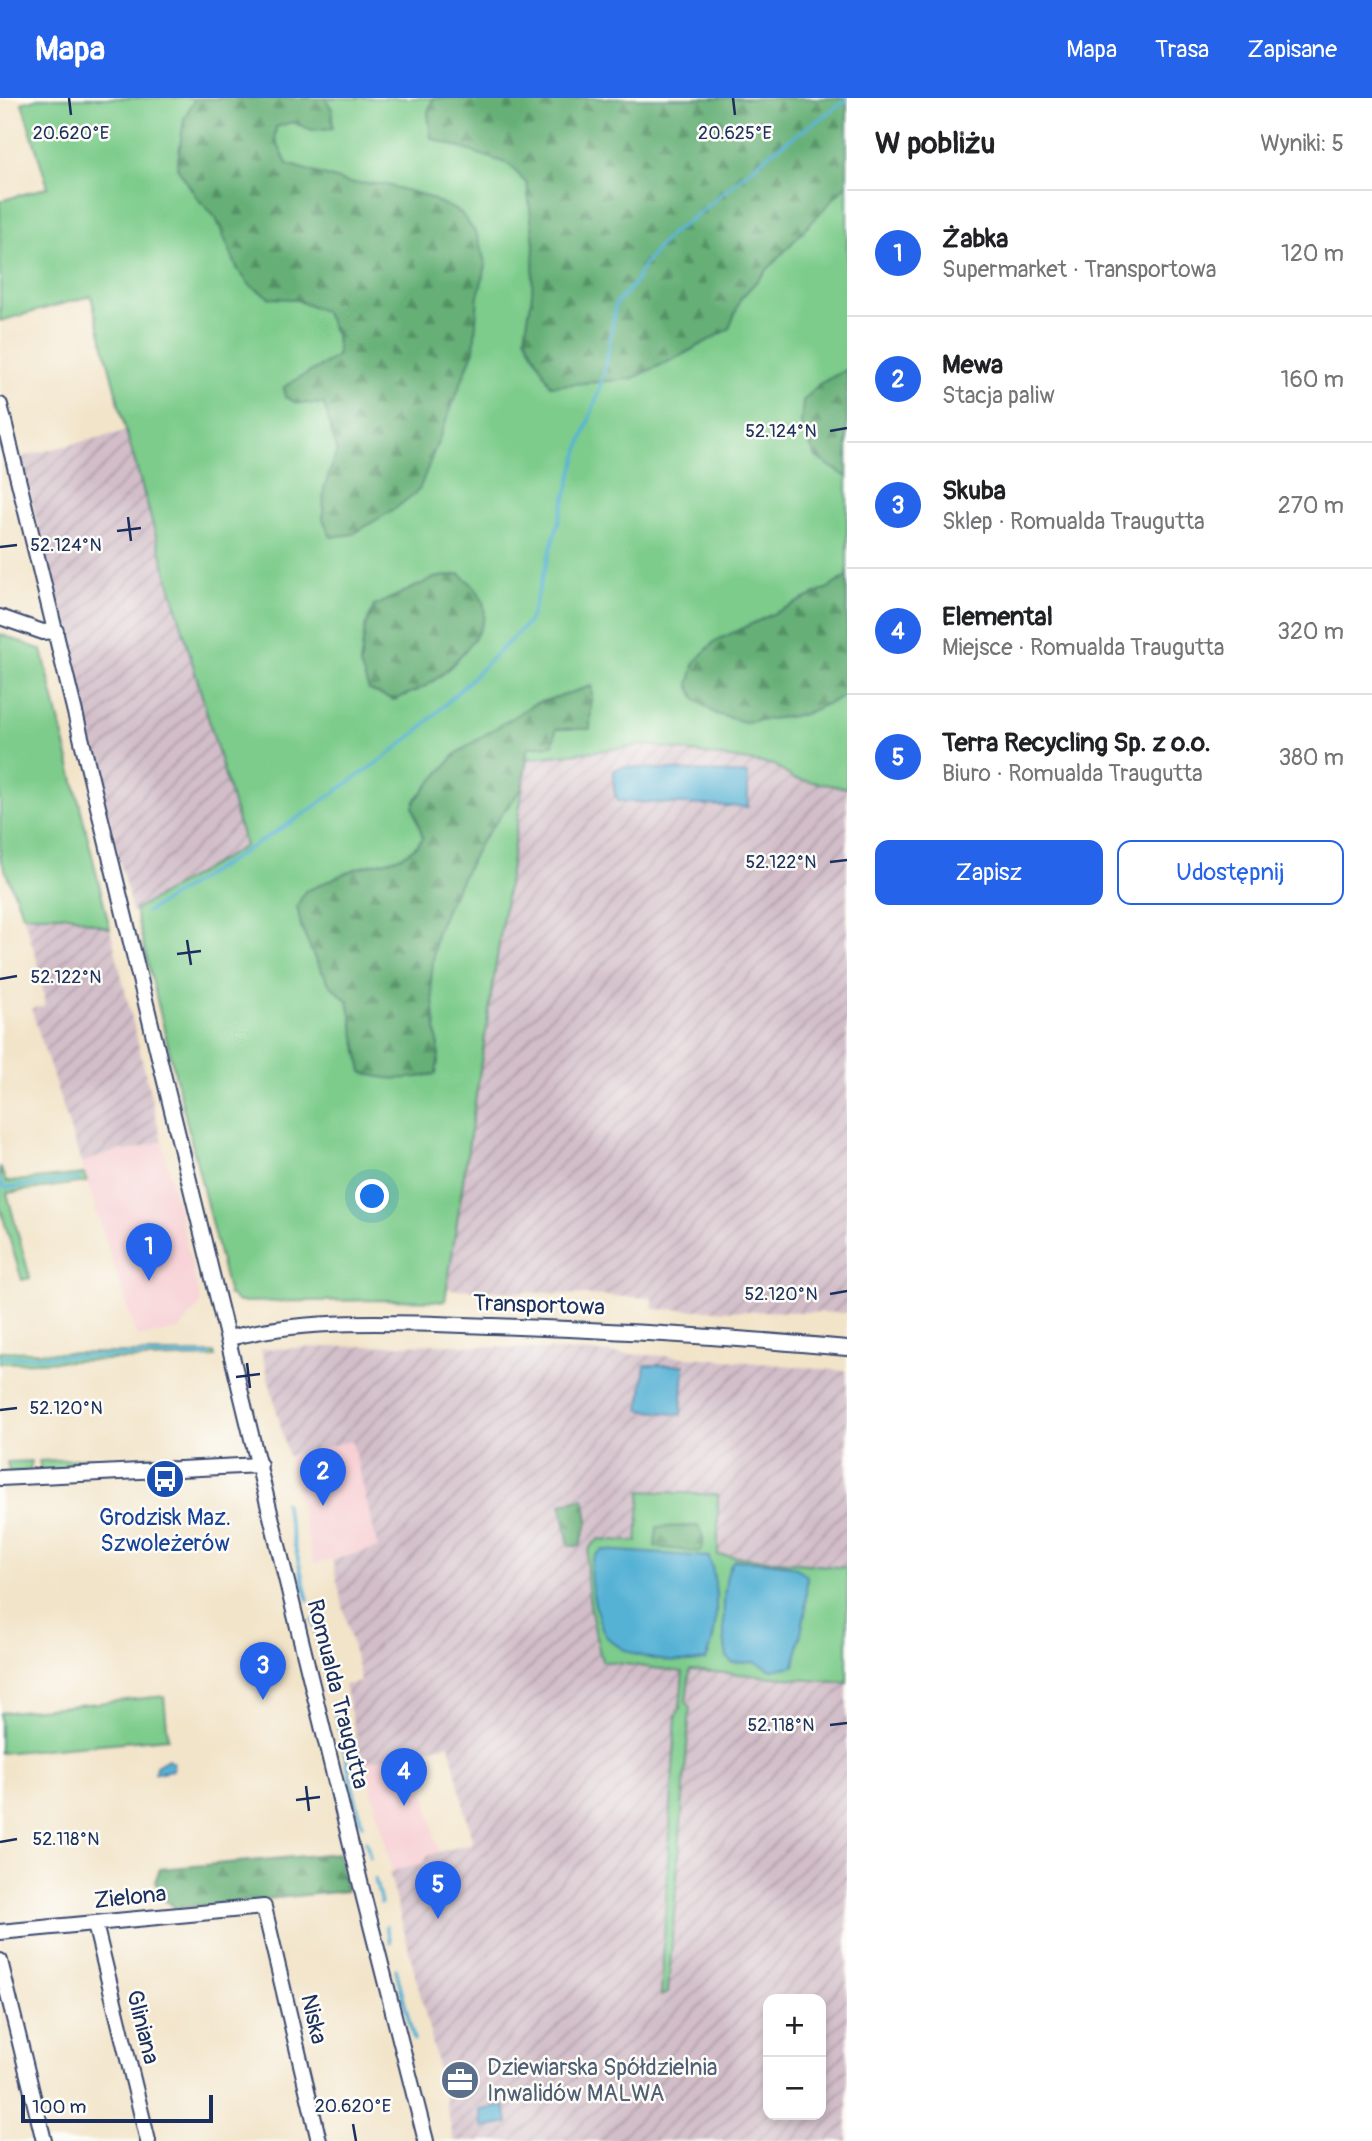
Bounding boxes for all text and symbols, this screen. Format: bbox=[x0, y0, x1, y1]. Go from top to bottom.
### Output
text: Mapa bbox=[35, 29, 105, 70]
text: Mapa bbox=[1066, 35, 1117, 64]
text: Trasa bbox=[1155, 35, 1209, 64]
text: Zapisane bbox=[1247, 35, 1337, 64]
text: 20.620°E bbox=[33, 122, 109, 145]
text: 20.625°E bbox=[698, 122, 772, 145]
text: W pobliżu bbox=[875, 125, 995, 162]
text: Wyniki: 5 bbox=[1260, 129, 1344, 158]
text: Żabka bbox=[942, 223, 1008, 255]
text: 1 bbox=[894, 239, 903, 268]
text: 120 m bbox=[1281, 239, 1344, 268]
text: Supermarket · Transportowa bbox=[942, 255, 1216, 284]
text: Mewa bbox=[942, 349, 1003, 381]
text: 2 bbox=[892, 365, 904, 394]
text: 160 m bbox=[1280, 365, 1344, 394]
text: Stacja paliw bbox=[942, 381, 1055, 410]
text: 52.124°N bbox=[745, 420, 817, 443]
text: Skuba bbox=[942, 475, 1006, 507]
text: 3 bbox=[892, 491, 904, 520]
text: 270 m bbox=[1278, 491, 1344, 520]
text: Sklep · Romualda Traugutta bbox=[942, 507, 1205, 536]
text: 52.124°N bbox=[30, 534, 102, 557]
text: Elemental bbox=[942, 601, 1053, 633]
text: 4 bbox=[891, 617, 905, 646]
text: 320 m bbox=[1277, 617, 1344, 646]
text: Miejsce · Romualda Traugutta bbox=[942, 633, 1225, 662]
text: Terra Recycling Sp. z o.o. bbox=[942, 727, 1211, 759]
text: 5 bbox=[892, 743, 904, 772]
text: 380 m bbox=[1278, 743, 1344, 772]
text: Biuro · Romualda Traugutta bbox=[942, 759, 1203, 788]
button: Zapisz bbox=[875, 840, 1103, 905]
button: Udostępnij bbox=[1117, 840, 1344, 905]
text: 52.122°N bbox=[746, 851, 816, 874]
text: 52.122°N bbox=[31, 966, 101, 989]
your location bbox=[355, 1179, 389, 1213]
pin: 1 bbox=[126, 1223, 172, 1281]
text: 52.120°N bbox=[744, 1283, 818, 1306]
street label: Transportowa bbox=[472, 1288, 606, 1322]
text: 52.120°N bbox=[29, 1397, 103, 1420]
pin: 2 bbox=[300, 1448, 346, 1506]
bus stop icon: Grodzisk Maz. Szwoleżerów bbox=[144, 1458, 186, 1500]
place label: Grodzisk Maz. Szwoleżerów bbox=[99, 1503, 231, 1558]
street label: Romualda Traugutta bbox=[300, 1596, 376, 1792]
pin: 3 bbox=[240, 1642, 286, 1700]
text: 52.118°N bbox=[748, 1714, 814, 1737]
pin: 4 bbox=[381, 1748, 427, 1806]
text: 52.118°N bbox=[33, 1828, 99, 1851]
pin: 5 bbox=[415, 1861, 461, 1919]
street label: Zielona bbox=[92, 1879, 168, 1915]
street label: Gliniana bbox=[120, 1987, 166, 2067]
street label: Niska bbox=[294, 1991, 334, 2047]
map controls bbox=[763, 1994, 826, 2120]
button: + bbox=[763, 1994, 826, 2057]
place label: Dziewiarska Spółdzielnia Inwalidów MALWA bbox=[487, 2053, 717, 2108]
button: − bbox=[763, 2057, 826, 2120]
office icon: Dziewiarska Spółdzielnia Inwalidów MALWA bbox=[439, 2059, 481, 2101]
scale bar bbox=[21, 2092, 214, 2124]
text: 100 m bbox=[32, 2095, 86, 2119]
text: 20.620°E bbox=[315, 2095, 391, 2118]

